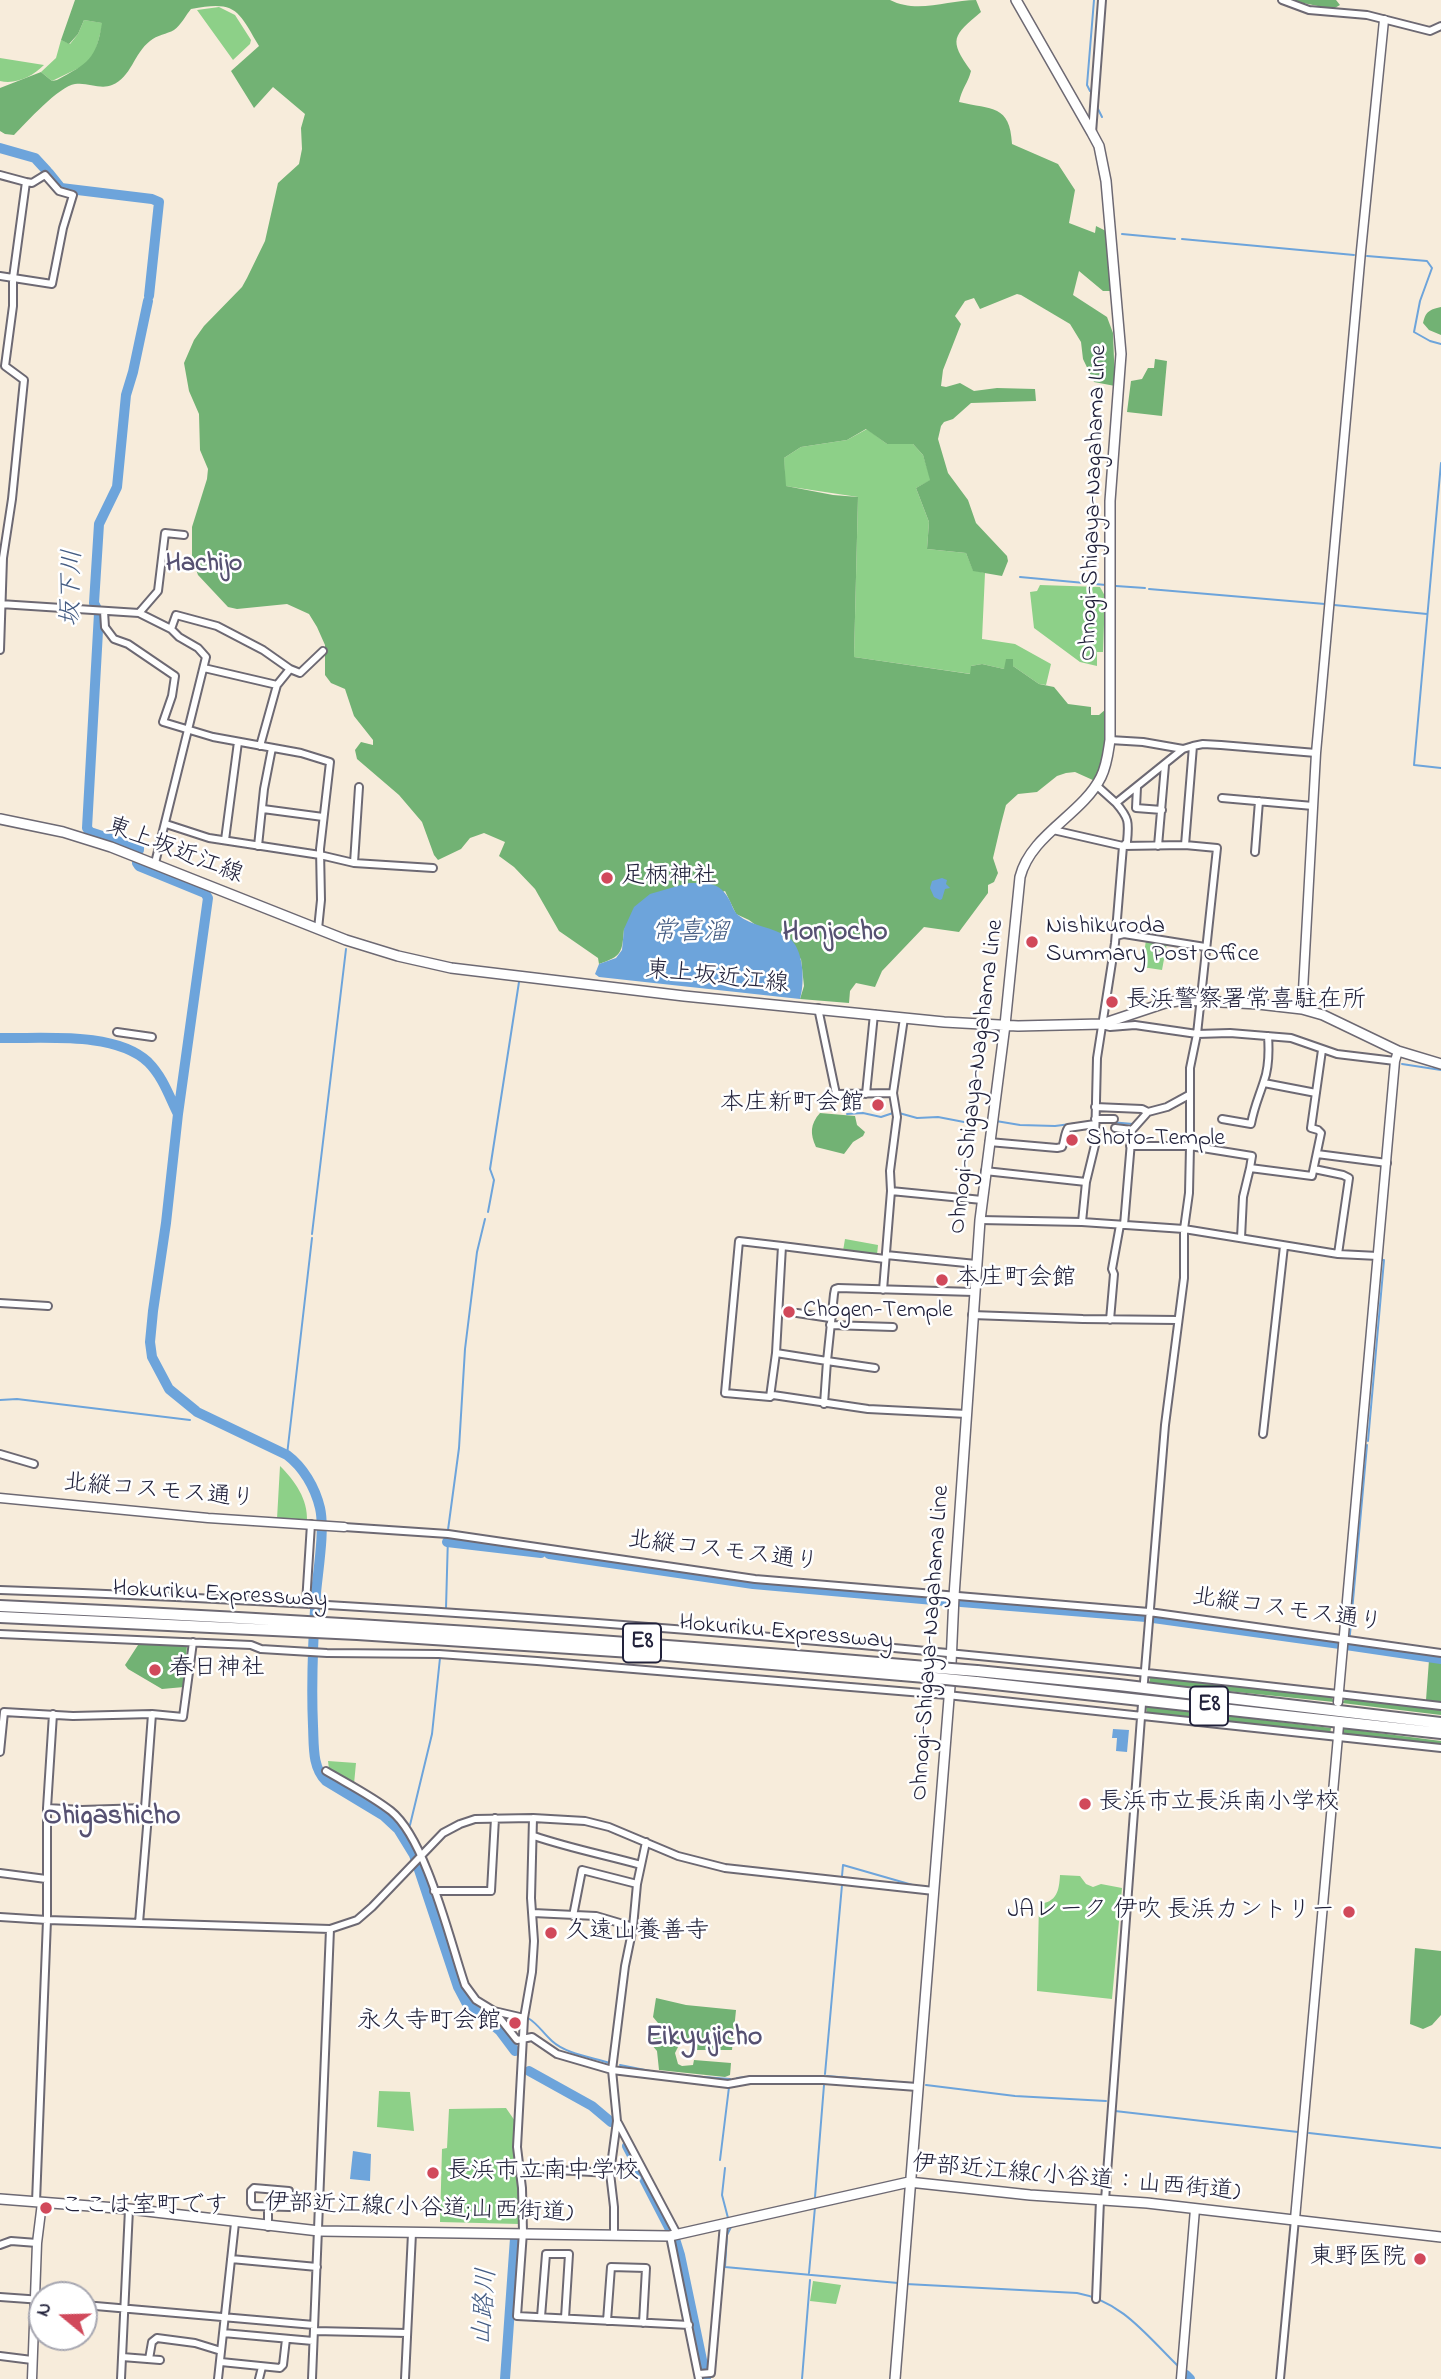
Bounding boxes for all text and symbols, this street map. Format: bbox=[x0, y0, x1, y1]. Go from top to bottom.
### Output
street label: Ohnogi-Shigaya-Nagahama Line bbox=[1075, 344, 1115, 662]
water label: 坂下川 bbox=[57, 548, 91, 628]
district label: Hachijo bbox=[166, 550, 242, 582]
street label: 東上坂近江線 bbox=[102, 813, 246, 891]
place label: 足柄神社 bbox=[621, 864, 717, 892]
marker: 足柄神社 bbox=[599, 870, 615, 886]
place label: Nishikuroda Summary Post Office bbox=[1046, 914, 1259, 970]
district label: Honjocho bbox=[782, 917, 888, 951]
street label: Ohnogi-Shigaya-Nagahama Line bbox=[944, 918, 1012, 1236]
water label: 常喜溜 bbox=[651, 919, 729, 951]
marker: Nishikuroda Summary Post Office bbox=[1024, 934, 1040, 950]
street label: 東上坂近江線 bbox=[644, 957, 790, 1001]
place label: 長浜警察署常喜駐在所 bbox=[1126, 988, 1366, 1016]
marker: 長浜警察署常喜駐在所 bbox=[1104, 994, 1120, 1010]
place label: 本庄新町会館 bbox=[720, 1091, 864, 1119]
marker: 本庄新町会館 bbox=[870, 1097, 886, 1113]
place label: Shoto-Temple bbox=[1086, 1126, 1225, 1154]
marker: Shoto-Temple bbox=[1064, 1132, 1080, 1148]
place label: 本庄町会館 bbox=[956, 1266, 1076, 1294]
marker: 本庄町会館 bbox=[934, 1272, 950, 1288]
place label: Chogen-Temple bbox=[803, 1298, 953, 1326]
marker: Chogen-Temple bbox=[781, 1304, 797, 1320]
street label: 北縦コスモス通り bbox=[62, 1470, 256, 1516]
street label: Ohnogi-Shigaya-Nagahama Line bbox=[907, 1484, 957, 1802]
street label: 北縦コスモス通り bbox=[626, 1527, 820, 1579]
street label: Hokuriku Expressway bbox=[112, 1576, 328, 1616]
street label: 北縦コスモス通り bbox=[1190, 1584, 1384, 1640]
street label: Hokuriku Expressway bbox=[678, 1610, 894, 1658]
road number: E8 bbox=[623, 1624, 661, 1662]
place label: 春日神社 bbox=[169, 1656, 265, 1684]
marker: 春日神社 bbox=[147, 1662, 163, 1678]
road number: E8 bbox=[1190, 1686, 1228, 1726]
place label: 長浜市立長浜南小学校 bbox=[1099, 1790, 1339, 1818]
marker: 長浜市立長浜南小学校 bbox=[1077, 1796, 1093, 1812]
district label: Ohigashicho bbox=[43, 1801, 181, 1835]
place label: JAレーク 伊吹 長浜カントリー bbox=[1008, 1898, 1335, 1926]
marker: JAレーク 伊吹 長浜カントリー bbox=[1341, 1904, 1357, 1920]
place label: 久遠山養善寺 bbox=[565, 1919, 709, 1947]
marker: 久遠山養善寺 bbox=[543, 1925, 559, 1941]
place label: 永久寺町会館 bbox=[357, 2009, 501, 2037]
marker: 永久寺町会館 bbox=[507, 2015, 523, 2031]
district label: Eikyujicho bbox=[646, 2022, 762, 2056]
street label: 伊部近江線(小谷道：山西街道) bbox=[911, 2151, 1241, 2209]
place label: 長浜市立南中学校 bbox=[447, 2159, 639, 2187]
marker: 長浜市立南中学校 bbox=[425, 2165, 441, 2181]
street label: 伊部近江線(小谷道;山西街道) bbox=[264, 2190, 574, 2230]
place label: ここは室町です bbox=[60, 2194, 228, 2222]
marker: ここは室町です bbox=[38, 2200, 54, 2216]
place label: 東野医院 bbox=[1310, 2245, 1406, 2273]
marker: 東野医院 bbox=[1412, 2251, 1428, 2267]
water label: 山路川 bbox=[469, 2267, 505, 2347]
north arrow bbox=[28, 2281, 98, 2351]
text: N bbox=[30, 2299, 59, 2320]

